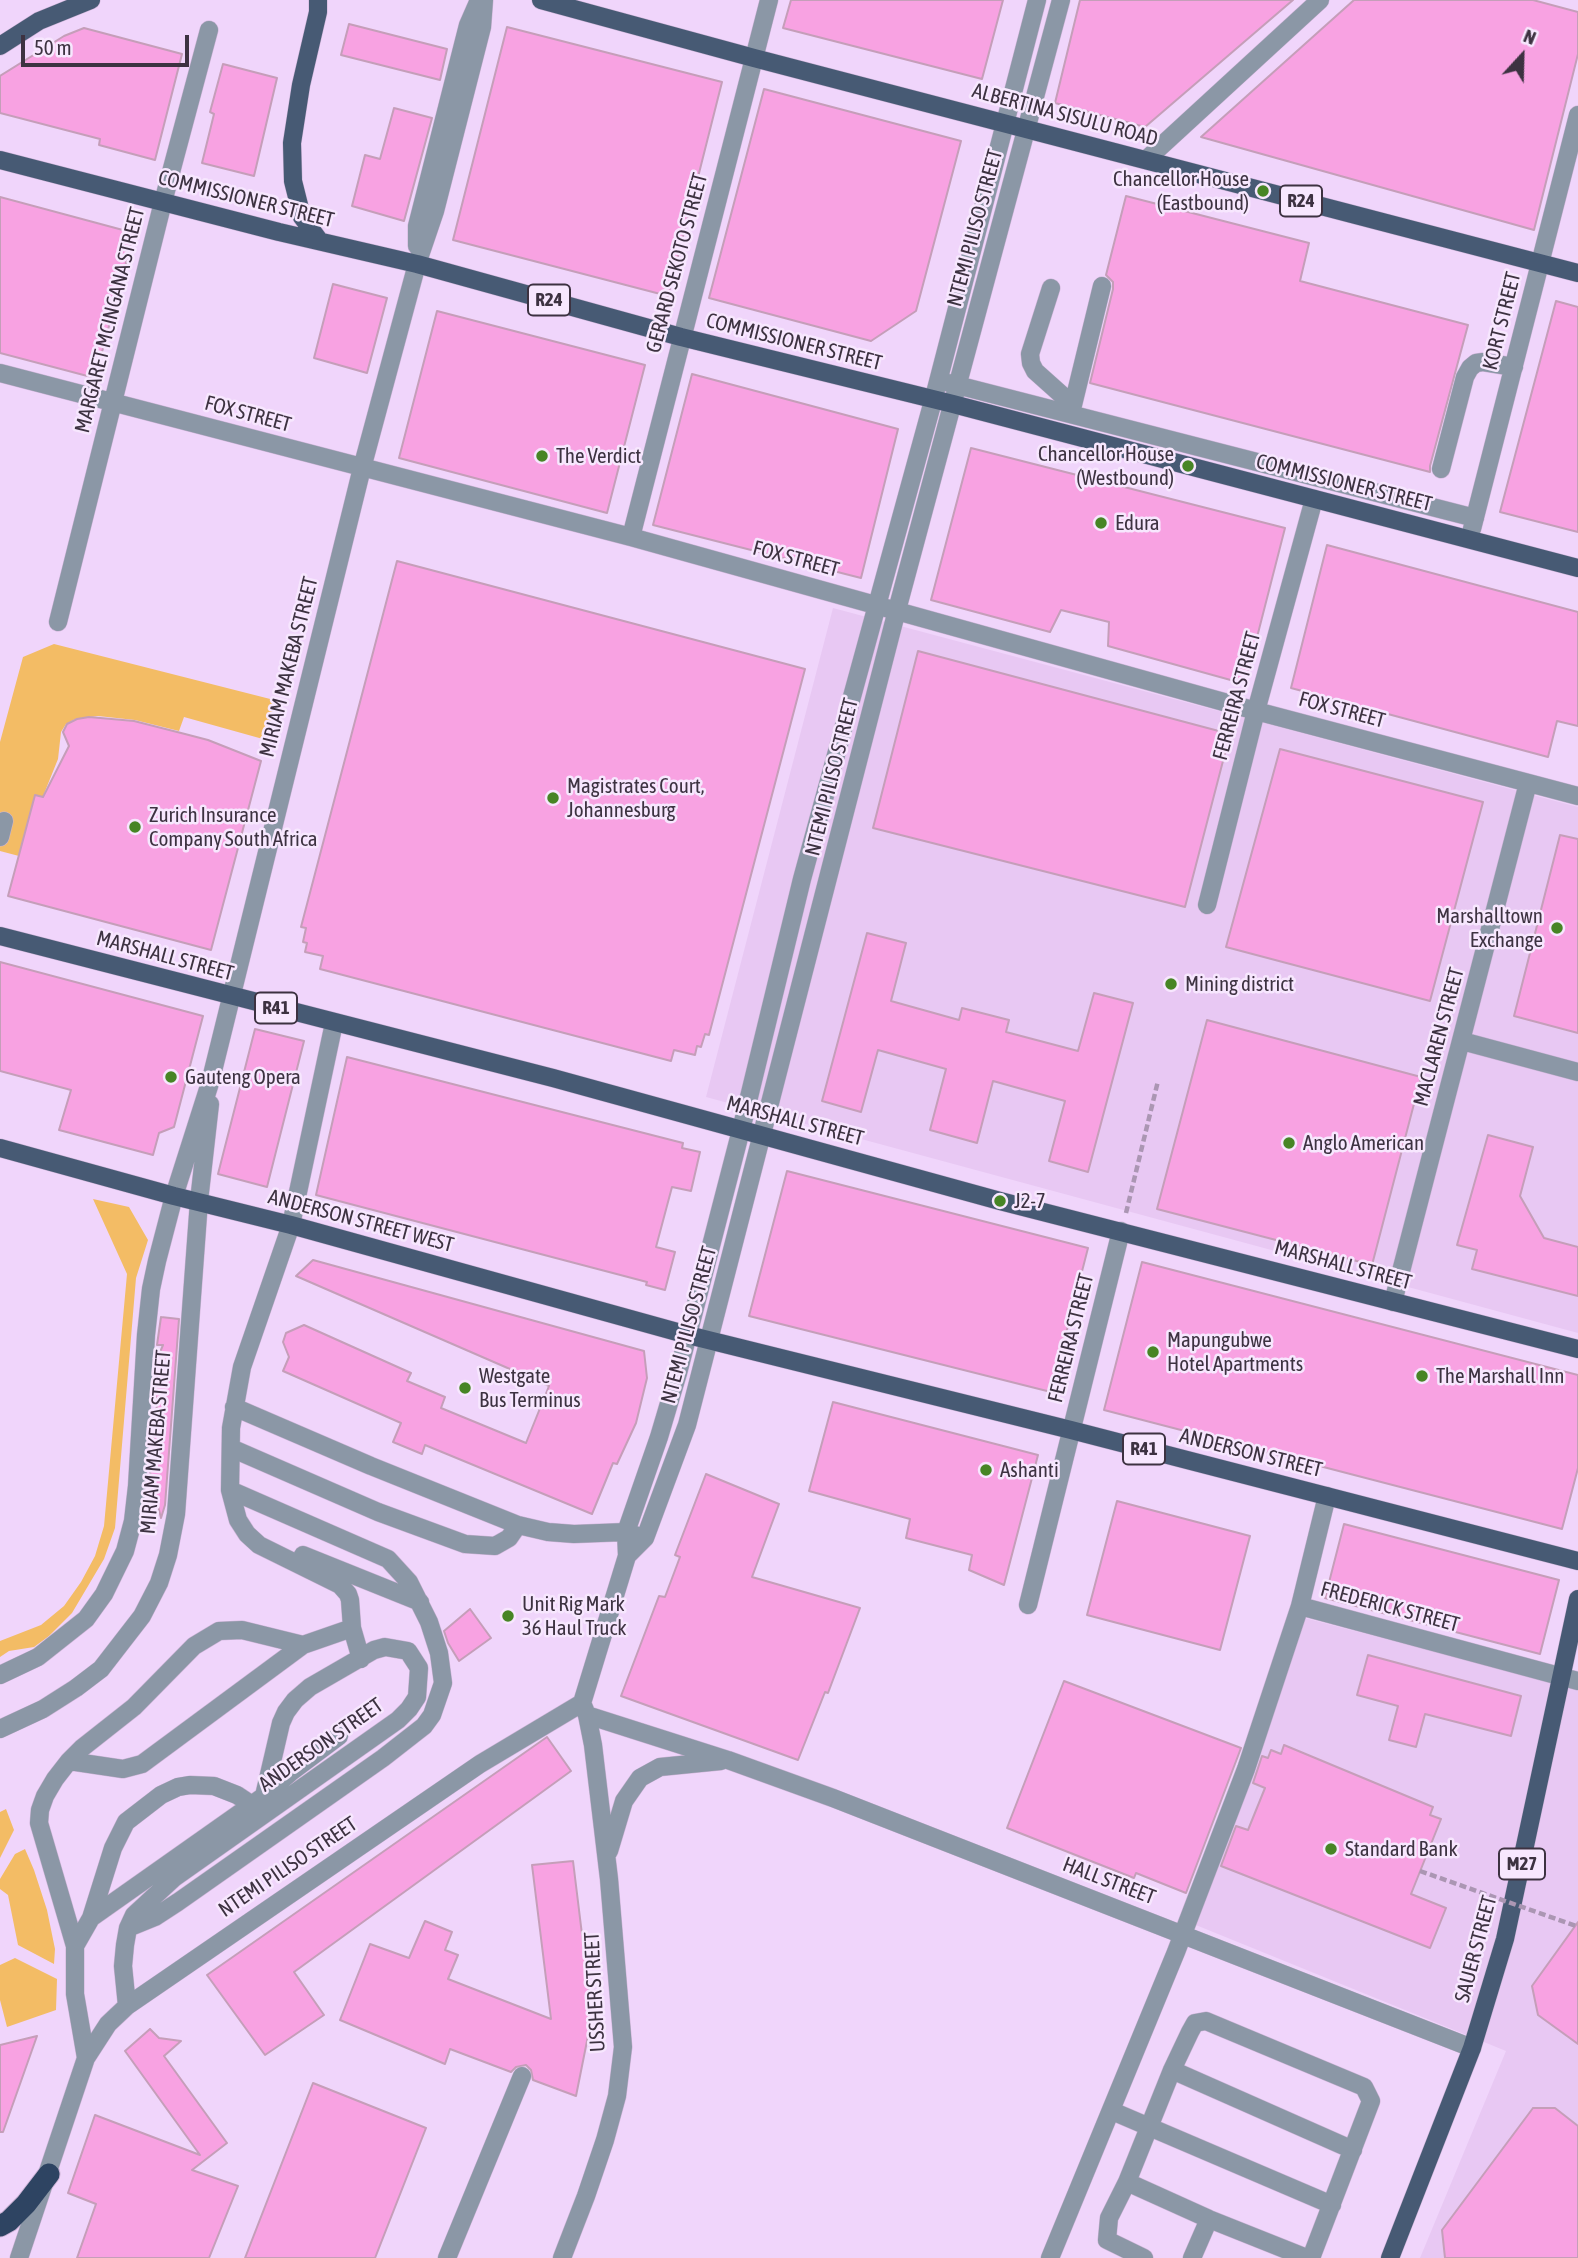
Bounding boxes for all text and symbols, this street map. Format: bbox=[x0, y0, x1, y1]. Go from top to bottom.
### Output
scale bar bbox=[24, 21, 192, 65]
north arrow bbox=[1487, 21, 1557, 91]
text: N bbox=[1521, 24, 1539, 49]
text: 50 m bbox=[34, 35, 72, 59]
street label: ALBERTINA SISULU ROAD bbox=[969, 78, 1161, 152]
street label: NTEMI PILISO STREET bbox=[942, 147, 1008, 309]
street label: COMMISSIONER STREET bbox=[155, 165, 337, 233]
place label: Chancellor House (Eastbound) bbox=[1113, 166, 1249, 216]
street label: GERARD SEKOTO STREET bbox=[641, 170, 713, 356]
marker: Chancellor House (Eastbound) bbox=[1255, 183, 1271, 199]
road number: R24 bbox=[1280, 186, 1322, 216]
street label: MARGARET MCINGANA STREET bbox=[70, 205, 150, 435]
street label: KORT STREET bbox=[1478, 269, 1526, 373]
road number: R24 bbox=[528, 284, 570, 316]
street label: COMMISSIONER STREET bbox=[703, 308, 885, 376]
street label: FOX STREET bbox=[202, 390, 294, 438]
place label: Chancellor House (Westbound) bbox=[1038, 441, 1174, 491]
place label: The Verdict bbox=[556, 443, 641, 469]
marker: The Verdict bbox=[534, 448, 550, 464]
street label: COMMISSIONER STREET bbox=[1253, 449, 1435, 517]
marker: Chancellor House (Westbound) bbox=[1180, 458, 1196, 474]
place label: Edura bbox=[1115, 510, 1160, 536]
marker: Edura bbox=[1093, 515, 1109, 531]
street label: FOX STREET bbox=[750, 535, 842, 583]
street label: MIRIAM MAKEBA STREET bbox=[254, 574, 324, 760]
street label: FERREIRA STREET bbox=[1208, 629, 1266, 763]
street label: FOX STREET bbox=[1296, 686, 1388, 734]
street label: NTEMI PILISO STREET bbox=[800, 696, 864, 858]
place label: Magistrates Court, Johannesburg bbox=[567, 773, 705, 823]
marker: Magistrates Court, Johannesburg bbox=[545, 790, 561, 806]
place label: Zurich Insurance Company South Africa bbox=[149, 802, 317, 852]
marker: Zurich Insurance Company South Africa bbox=[127, 819, 143, 835]
place label: Marshalltown Exchange bbox=[1436, 903, 1543, 953]
marker: Marshalltown Exchange bbox=[1549, 920, 1565, 936]
street label: MARSHALL STREET bbox=[94, 926, 236, 986]
street label: MACLAREN STREET bbox=[1408, 965, 1470, 1109]
place label: Mining district bbox=[1185, 971, 1294, 997]
marker: Mining district bbox=[1163, 976, 1179, 992]
road number: R41 bbox=[255, 992, 297, 1024]
place label: Gauteng Opera bbox=[185, 1064, 301, 1090]
marker: Gauteng Opera bbox=[163, 1069, 179, 1085]
street label: MARSHALL STREET bbox=[724, 1091, 866, 1151]
place label: Anglo American bbox=[1303, 1130, 1424, 1156]
marker: Anglo American bbox=[1281, 1135, 1297, 1151]
street label: ANDERSON STREET WEST bbox=[266, 1184, 456, 1258]
place label: J2-7 bbox=[1014, 1188, 1046, 1214]
marker: J2-7 bbox=[992, 1193, 1008, 1209]
street label: MARSHALL STREET bbox=[1272, 1235, 1414, 1295]
street label: NTEMI PILISO STREET bbox=[656, 1244, 722, 1406]
street label: FERREIRA STREET bbox=[1043, 1271, 1099, 1405]
place label: Mapungubwe Hotel Apartments bbox=[1167, 1327, 1303, 1377]
marker: Mapungubwe Hotel Apartments bbox=[1145, 1344, 1161, 1360]
street label: MIRIAM MAKEBA STREET bbox=[135, 1349, 177, 1535]
place label: Westgate Bus Terminus bbox=[479, 1363, 581, 1413]
place label: The Marshall Inn bbox=[1436, 1363, 1565, 1389]
marker: The Marshall Inn bbox=[1414, 1368, 1430, 1384]
marker: Westgate Bus Terminus bbox=[457, 1380, 473, 1396]
street label: ANDERSON STREET bbox=[1177, 1423, 1325, 1483]
road number: R41 bbox=[1123, 1434, 1165, 1464]
place label: Ashanti bbox=[1000, 1457, 1059, 1483]
marker: Ashanti bbox=[978, 1462, 994, 1478]
street label: FREDERICK STREET bbox=[1318, 1576, 1462, 1638]
place label: Unit Rig Mark 36 Haul Truck bbox=[522, 1591, 626, 1641]
marker: Unit Rig Mark 36 Haul Truck bbox=[500, 1608, 516, 1624]
street label: ANDERSON STREET bbox=[254, 1693, 388, 1797]
street label: NTEMI PILISO STREET bbox=[214, 1811, 362, 1923]
place label: Standard Bank bbox=[1345, 1836, 1458, 1862]
marker: Standard Bank bbox=[1323, 1841, 1339, 1857]
road number: M27 bbox=[1499, 1848, 1545, 1880]
street label: HALL STREET bbox=[1059, 1852, 1159, 1910]
street label: SAUER STREET bbox=[1450, 1893, 1502, 2005]
street label: USSHER STREET bbox=[579, 1931, 611, 2053]

